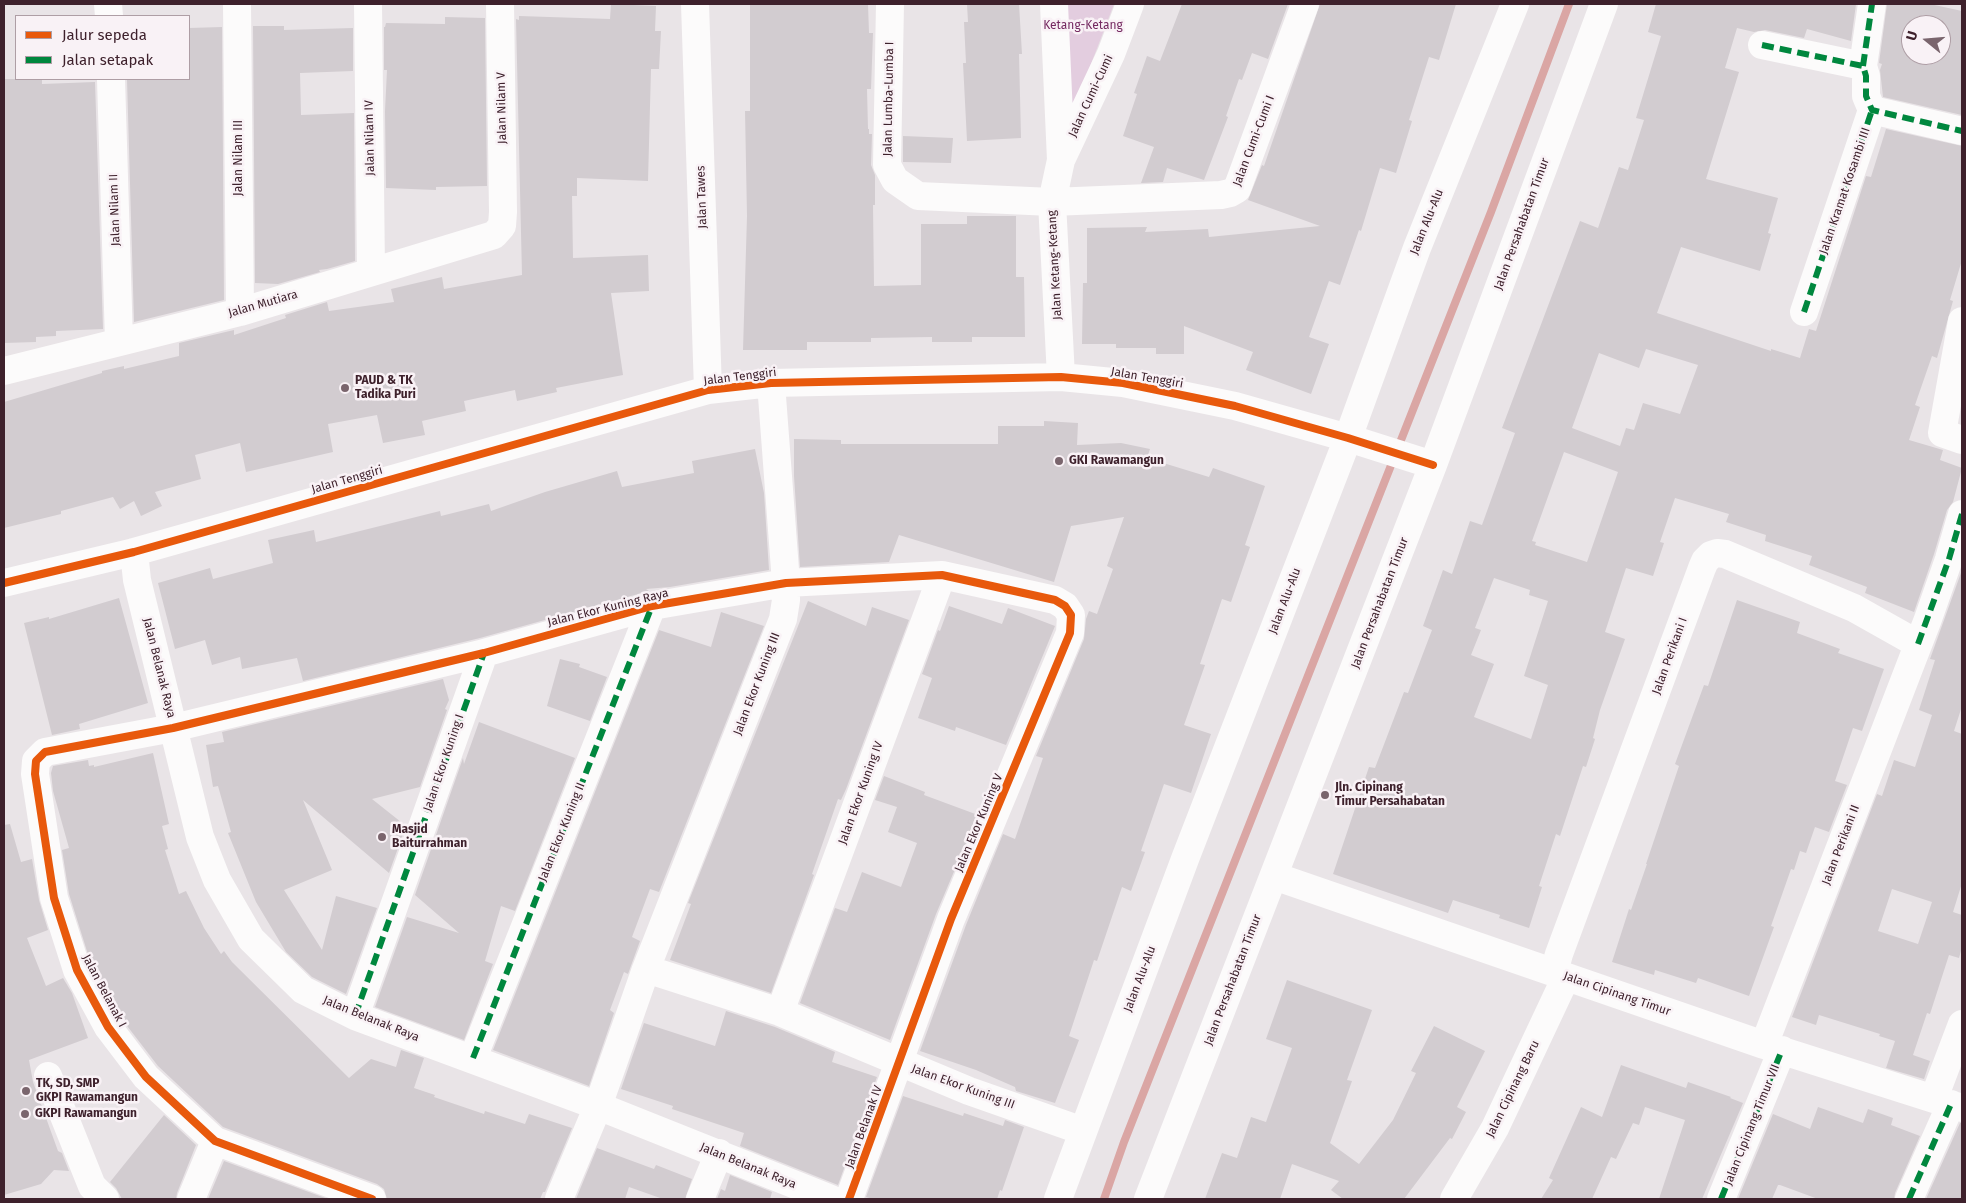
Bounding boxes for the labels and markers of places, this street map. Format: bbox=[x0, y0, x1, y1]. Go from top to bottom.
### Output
place label: PAUD & TK Tadika Puri bbox=[355, 374, 416, 402]
marker: PAUD & TK Tadika Puri bbox=[339, 382, 351, 394]
place label: GKI Rawamangun bbox=[1069, 454, 1164, 468]
marker: GKI Rawamangun bbox=[1053, 455, 1065, 467]
place label: Jln. Cipinang Timur Persahabatan bbox=[1335, 781, 1445, 809]
marker: Jln. Cipinang Timur Persahabatan bbox=[1319, 789, 1331, 801]
place label: Masjid Baiturrahman bbox=[392, 823, 467, 851]
marker: Masjid Baiturrahman bbox=[376, 831, 388, 843]
place label: TK, SD, SMP GKPI Rawamangun bbox=[36, 1077, 138, 1105]
marker: TK, SD, SMP GKPI Rawamangun bbox=[20, 1085, 32, 1097]
place label: GKPI Rawamangun bbox=[35, 1107, 137, 1121]
marker: GKPI Rawamangun bbox=[19, 1108, 31, 1120]

